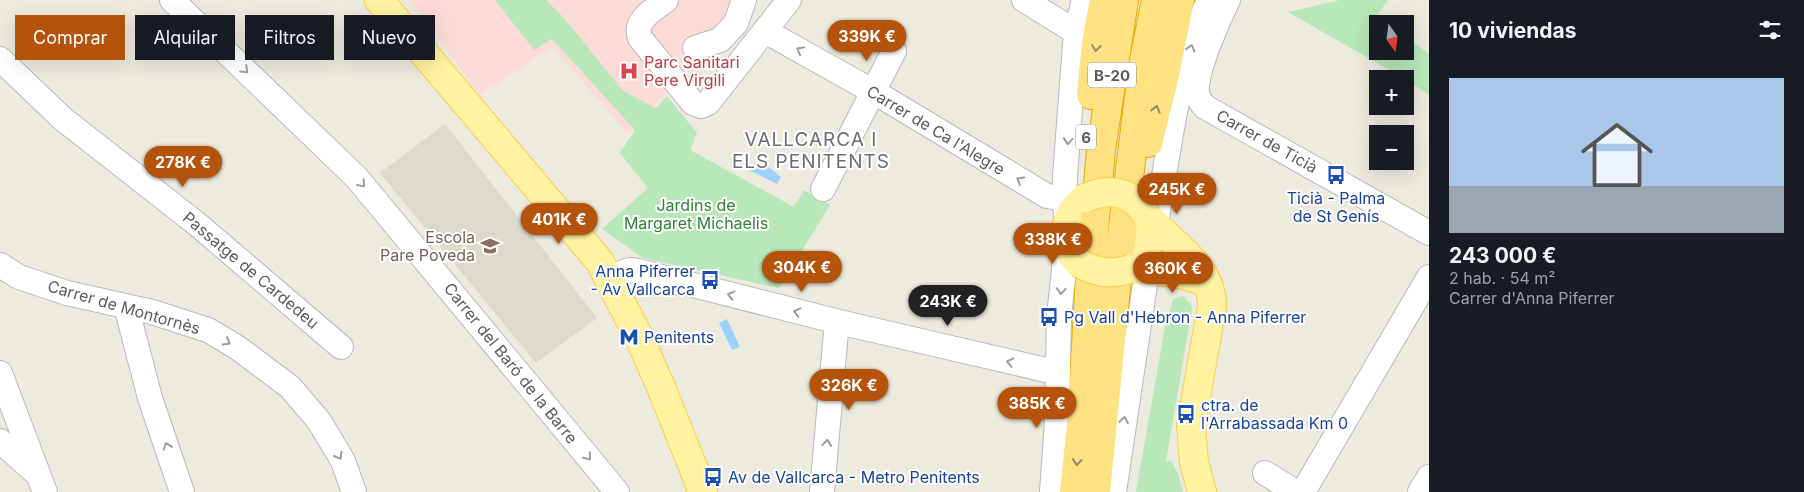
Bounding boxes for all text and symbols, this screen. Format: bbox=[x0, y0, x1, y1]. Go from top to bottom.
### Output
chip: Comprar bbox=[15, 15, 125, 60]
chip: Alquilar bbox=[135, 15, 235, 60]
chip: Filtros bbox=[245, 15, 334, 60]
chip: Nuevo bbox=[344, 15, 435, 60]
north arrow bbox=[1369, 15, 1414, 60]
map controls bbox=[1369, 15, 1414, 170]
icon: filters bbox=[1756, 16, 1784, 44]
text: 10 viviendas bbox=[1449, 18, 1577, 43]
pin: 339K € bbox=[826, 20, 908, 62]
text: 339K € bbox=[838, 26, 896, 46]
one-way arrow bbox=[1091, 44, 1102, 52]
one-way arrow bbox=[1185, 44, 1195, 52]
one-way arrow bbox=[796, 47, 805, 57]
place label: Parc Sanitari Pere Virgili bbox=[644, 52, 740, 90]
hospital icon: Parc Sanitari Pere Virgili bbox=[618, 60, 640, 82]
road number: B-20 bbox=[1088, 62, 1136, 88]
one-way arrow bbox=[239, 64, 248, 73]
button: + bbox=[1369, 70, 1414, 115]
street label: Carrer de Ca l'Alegre bbox=[863, 81, 1009, 179]
one-way arrow bbox=[1151, 105, 1161, 113]
street label: Carrer de Ticià bbox=[1213, 105, 1321, 177]
icon: home bbox=[1572, 110, 1662, 200]
road number: 6 bbox=[1076, 124, 1096, 150]
button: − bbox=[1369, 125, 1414, 170]
district label: VALLCARCA I ELS PENITENTS bbox=[732, 128, 890, 173]
one-way arrow bbox=[1062, 137, 1073, 145]
pin: 278K € bbox=[142, 146, 224, 188]
text: 278K € bbox=[155, 152, 211, 172]
bus stop icon: Ticià - Palma de St Genís bbox=[1325, 164, 1347, 186]
pin: 245K € bbox=[1136, 172, 1218, 215]
one-way arrow bbox=[1017, 177, 1026, 187]
one-way arrow bbox=[356, 178, 365, 187]
text: 245K € bbox=[1148, 179, 1206, 199]
place label: Ticià - Palma de St Genís bbox=[1287, 188, 1385, 226]
park label: Jardins de Margaret Michaelis bbox=[624, 195, 768, 233]
pin: 401K € bbox=[518, 202, 600, 245]
street label: Passatge de Cardedeu bbox=[179, 207, 323, 333]
text: 401K € bbox=[532, 209, 586, 229]
pin: 338K € bbox=[1012, 222, 1094, 265]
place label: Escola Pare Poveda bbox=[380, 227, 475, 265]
text: 338K € bbox=[1024, 229, 1082, 249]
school or university icon: Escola Pare Poveda bbox=[479, 235, 501, 257]
text: 243 000 € bbox=[1449, 243, 1556, 268]
pin: 304K € bbox=[761, 250, 843, 293]
pin: 360K € bbox=[1132, 252, 1214, 294]
text: 304K € bbox=[773, 257, 831, 277]
text: 360K € bbox=[1144, 258, 1202, 278]
place label: Anna Piferrer - Av Vallcarca bbox=[590, 261, 695, 299]
text: 2 hab. · 54 m² bbox=[1449, 268, 1555, 288]
bus stop icon: Anna Piferrer - Av Vallcarca bbox=[699, 269, 721, 291]
street label: Carrer de Montornès bbox=[45, 276, 203, 338]
street label: Carrer del Baró de la Barre bbox=[440, 279, 582, 447]
pin: 243K € bbox=[907, 284, 989, 327]
one-way arrow bbox=[1055, 287, 1066, 295]
text: Carrer d'Anna Piferrer bbox=[1449, 288, 1615, 308]
one-way arrow bbox=[726, 290, 735, 301]
text: 243K € bbox=[919, 291, 977, 311]
bus stop icon: Pg Vall d'Hebron - Anna Piferrer bbox=[1038, 306, 1060, 328]
one-way arrow bbox=[793, 307, 802, 318]
place label: Pg Vall d'Hebron - Anna Piferrer bbox=[1064, 307, 1306, 327]
metro station icon: Penitents bbox=[618, 326, 640, 348]
place label: Penitents bbox=[644, 327, 714, 347]
one-way arrow bbox=[222, 335, 231, 345]
one-way arrow bbox=[1006, 357, 1015, 368]
pin: 326K € bbox=[808, 368, 890, 411]
text: 326K € bbox=[820, 375, 878, 395]
pin: 385K € bbox=[996, 386, 1078, 429]
text: 385K € bbox=[1008, 393, 1066, 413]
place label: ctra. de l'Arrabassada Km 0 bbox=[1201, 395, 1348, 433]
bus stop icon: ctra. de l'Arrabassada Km 0 bbox=[1175, 403, 1197, 425]
one-way arrow bbox=[1119, 415, 1129, 424]
one-way arrow bbox=[821, 439, 832, 447]
one-way arrow bbox=[162, 442, 172, 451]
one-way arrow bbox=[333, 450, 343, 459]
one-way arrow bbox=[582, 451, 590, 460]
one-way arrow bbox=[1072, 458, 1083, 466]
bus stop icon: Av de Vallcarca - Metro Penitents bbox=[702, 466, 724, 488]
place label: Av de Vallcarca - Metro Penitents bbox=[728, 467, 980, 487]

